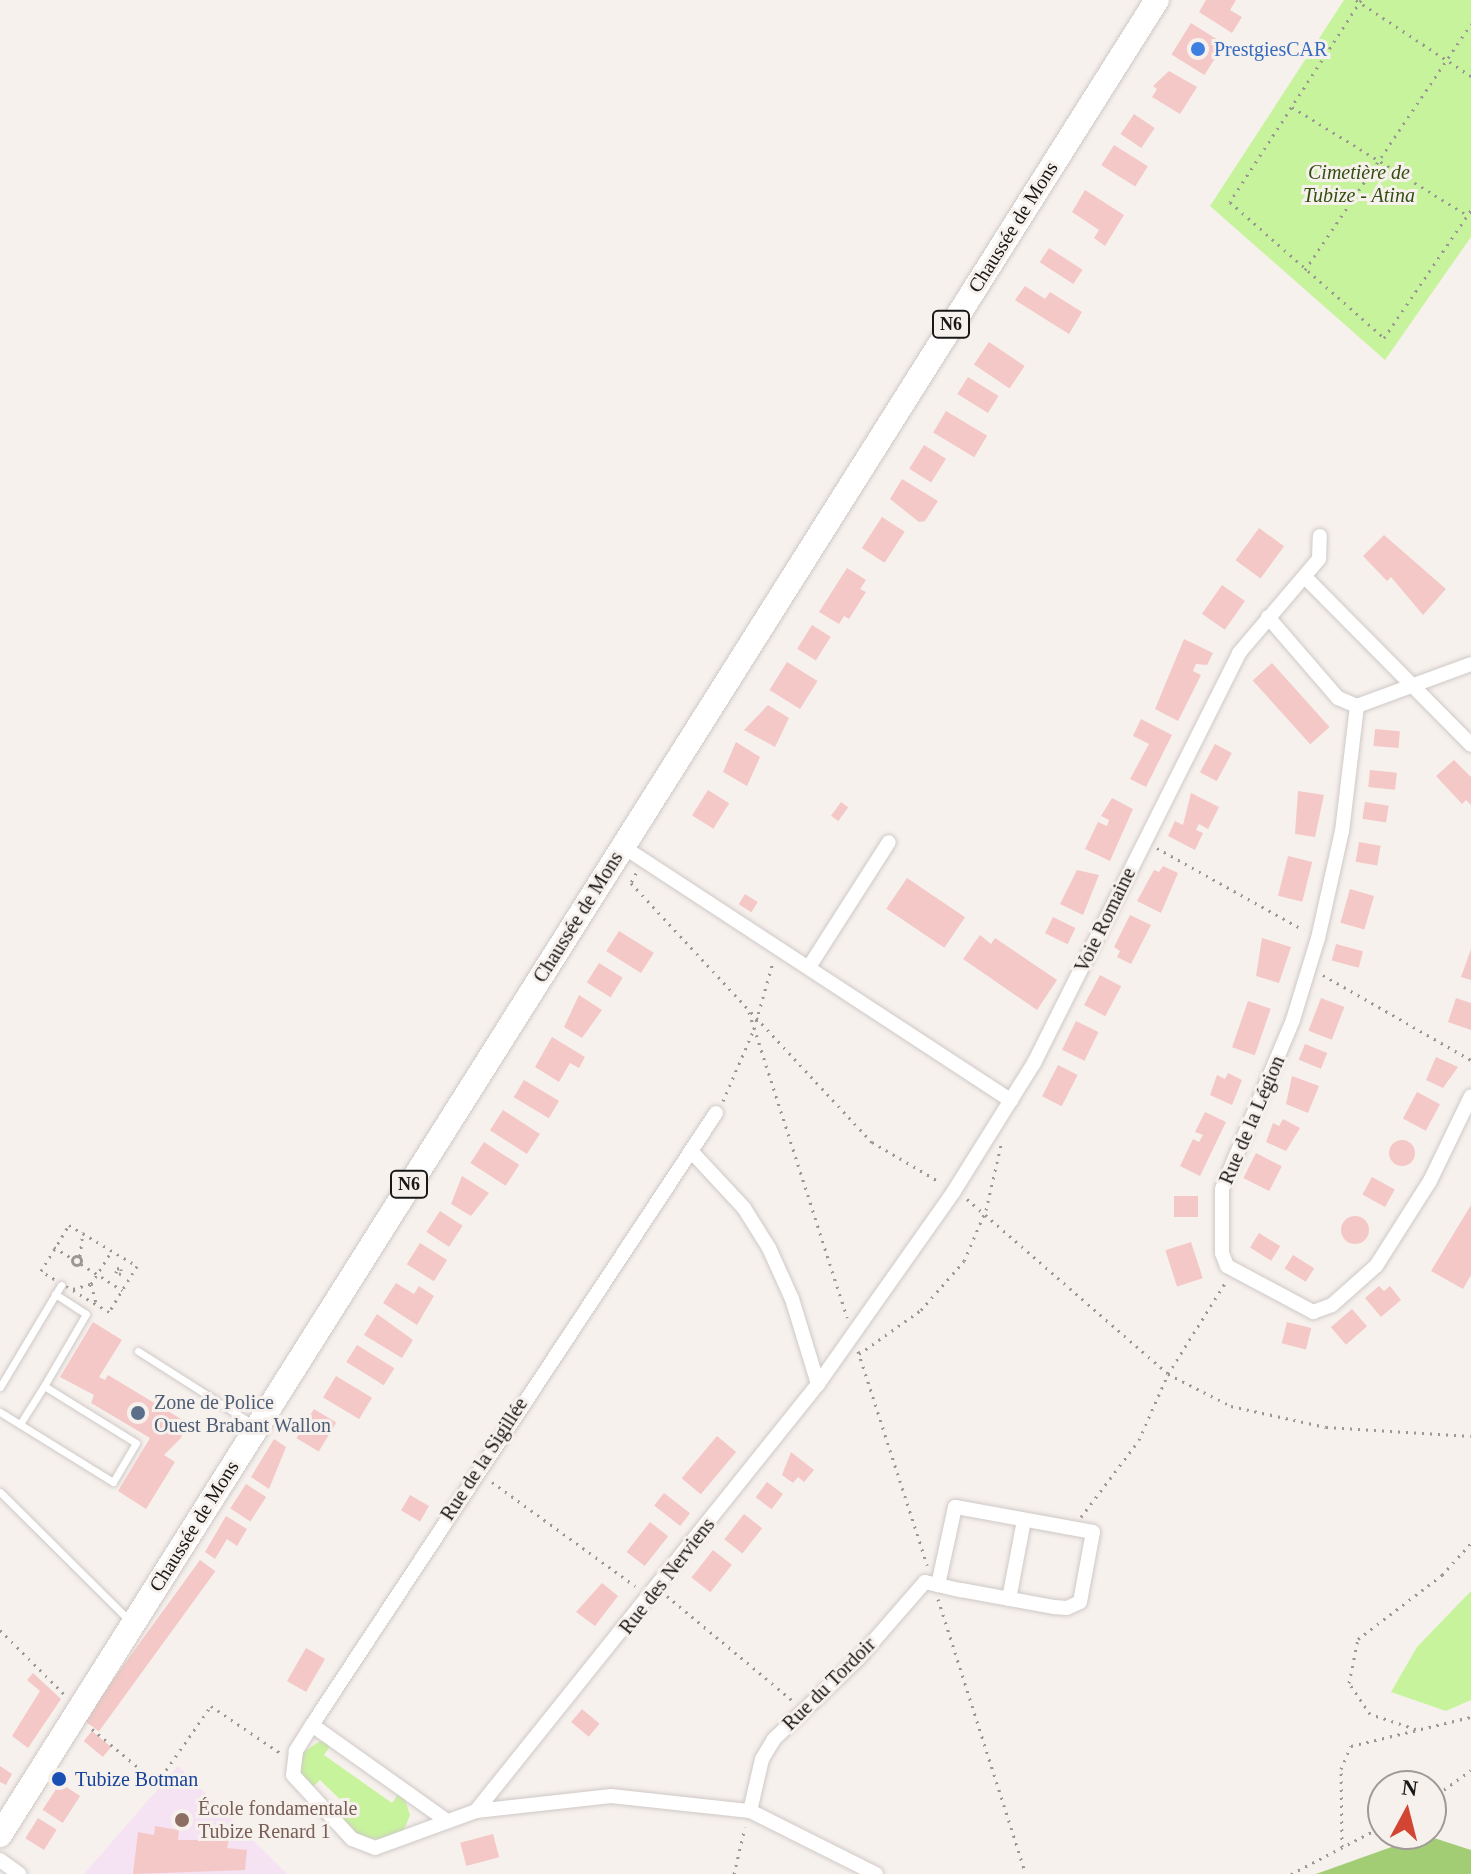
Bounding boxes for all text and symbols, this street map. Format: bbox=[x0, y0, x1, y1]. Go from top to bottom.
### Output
place label: PrestgiesCAR bbox=[1214, 37, 1327, 61]
marker: PrestgiesCAR bbox=[1189, 40, 1207, 58]
street label: Chaussée de Mons bbox=[963, 157, 1063, 297]
park label: Cimetière de Tubize - Atina bbox=[1303, 161, 1415, 208]
road number: N6 bbox=[931, 310, 971, 338]
street label: Chaussée de Mons bbox=[528, 847, 628, 987]
street label: Voie Romaine bbox=[1069, 864, 1141, 976]
street label: Rue de la Légion bbox=[1214, 1052, 1290, 1188]
road number: N6 bbox=[389, 1170, 429, 1198]
place label: Zone de Police Ouest Brabant Wallon bbox=[154, 1390, 331, 1437]
street label: Rue de la Sigillée bbox=[435, 1393, 533, 1525]
marker: Zone de Police Ouest Brabant Wallon bbox=[129, 1404, 147, 1422]
street label: Chaussée de Mons bbox=[144, 1456, 244, 1596]
street label: Rue des Nerviens bbox=[614, 1513, 720, 1639]
street label: Rue du Tordoir bbox=[777, 1632, 881, 1736]
place label: Tubize Botman bbox=[75, 1767, 198, 1791]
marker: Tubize Botman bbox=[50, 1770, 68, 1788]
north arrow bbox=[1367, 1770, 1447, 1850]
text: N bbox=[1400, 1774, 1419, 1801]
place label: École fondamentale Tubize Renard 1 bbox=[198, 1796, 357, 1843]
marker: École fondamentale Tubize Renard 1 bbox=[173, 1811, 191, 1829]

